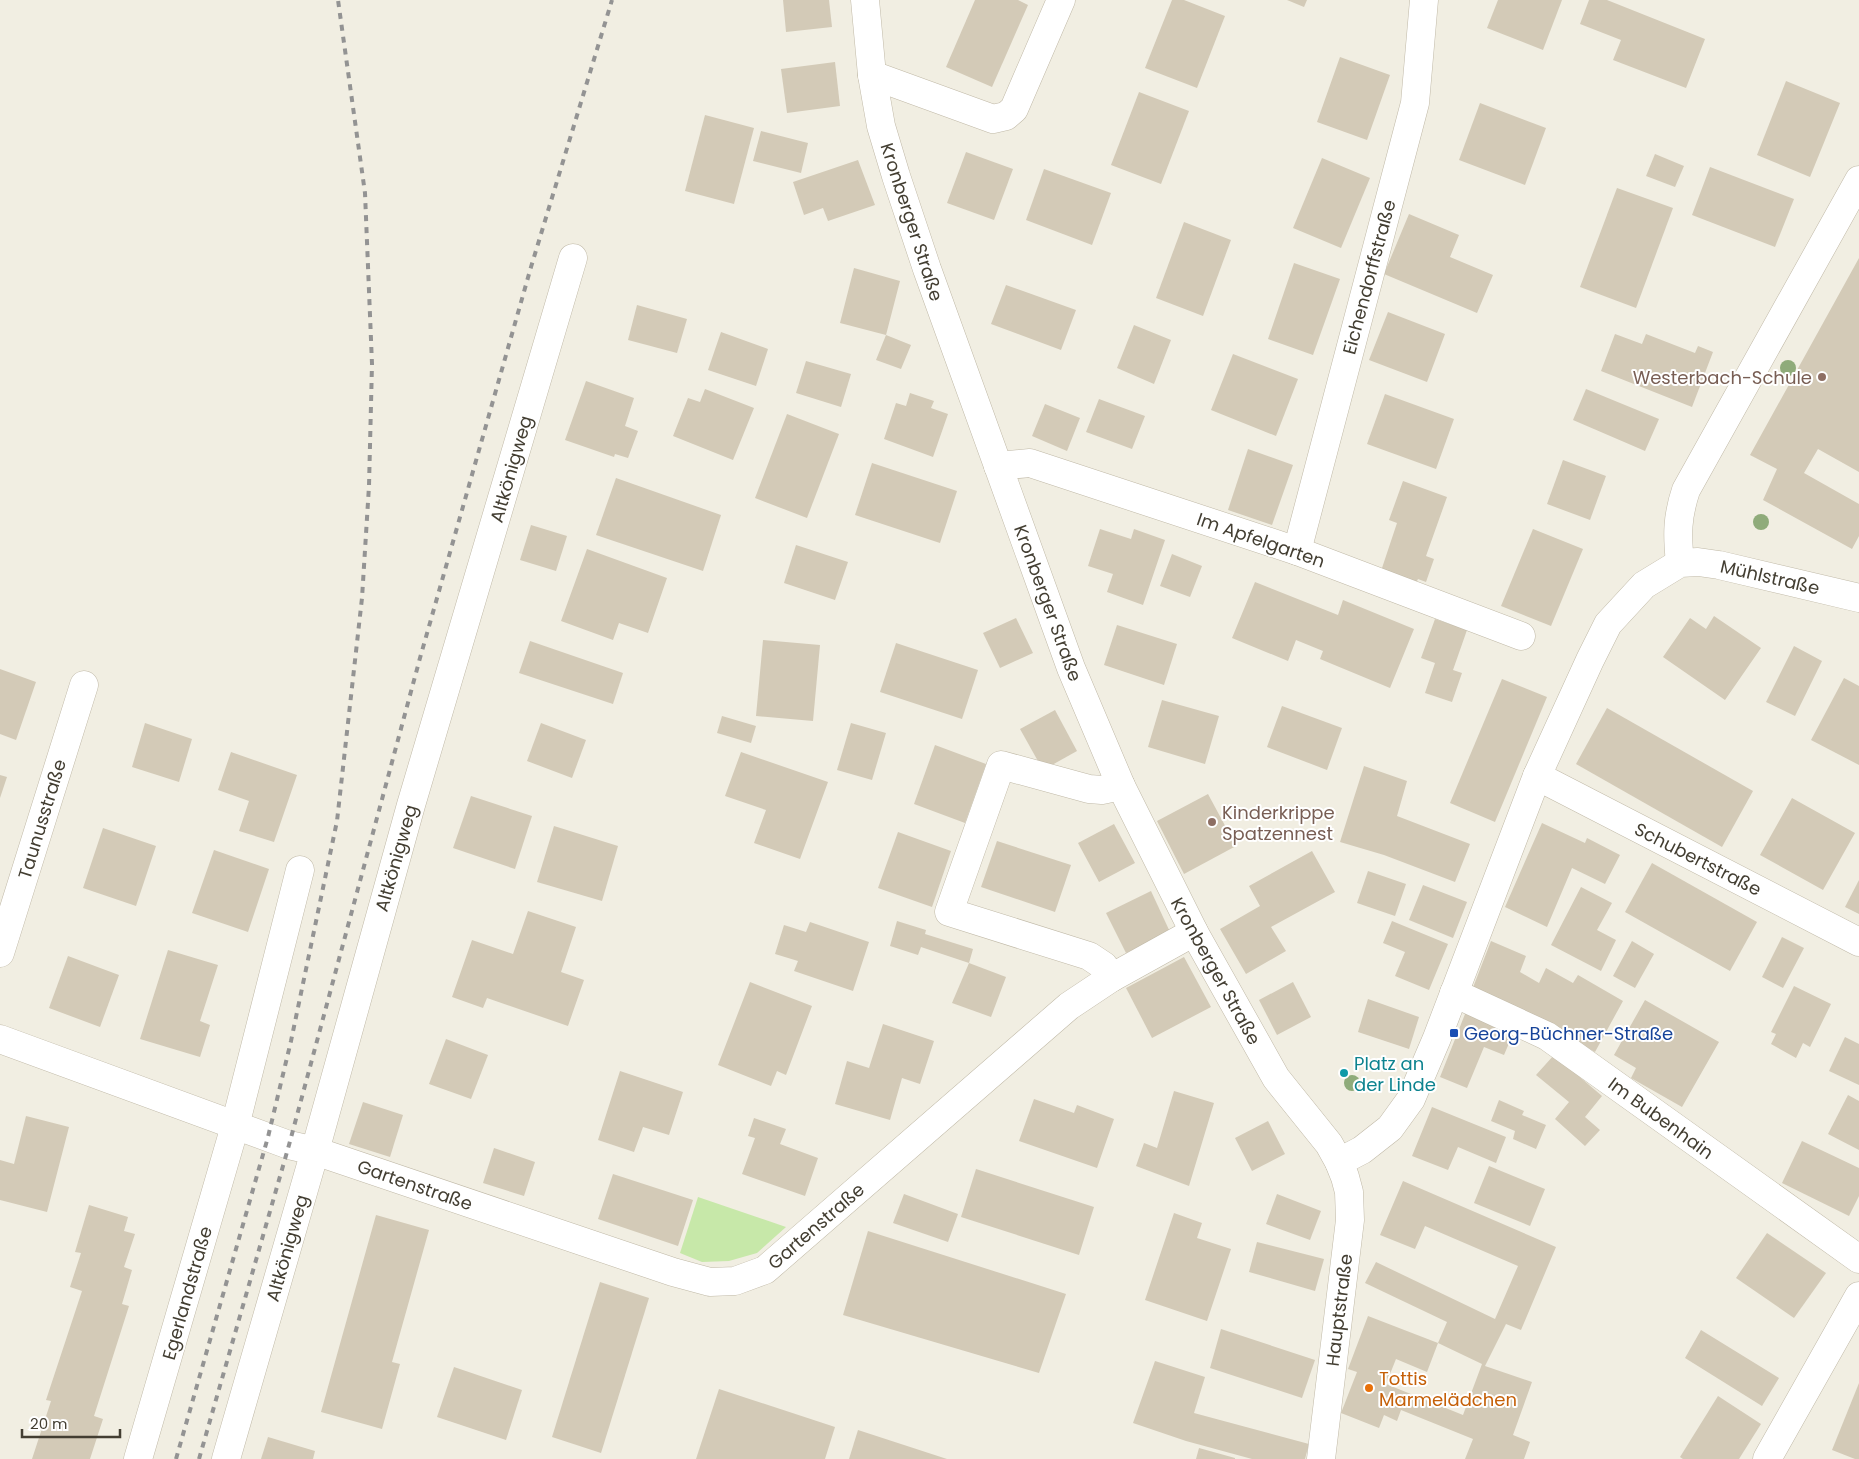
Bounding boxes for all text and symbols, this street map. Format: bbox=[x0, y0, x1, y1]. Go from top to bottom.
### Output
street label: Kronberger Straße bbox=[875, 140, 949, 304]
street label: Eichendorffstraße bbox=[1336, 197, 1402, 357]
place label: Westerbach-Schule bbox=[1633, 365, 1812, 390]
marker: Westerbach-Schule bbox=[1816, 371, 1828, 383]
street label: Altkönigweg bbox=[484, 413, 538, 525]
street label: Im Apfelgarten bbox=[1194, 506, 1328, 574]
street label: Kronberger Straße bbox=[1008, 521, 1088, 685]
street label: Mühlstraße bbox=[1718, 553, 1822, 601]
street label: Taunusstraße bbox=[12, 756, 72, 882]
place label: Kinderkrippe Spatzennest bbox=[1222, 800, 1335, 846]
street label: Altkönigweg bbox=[369, 802, 423, 914]
marker: Kinderkrippe Spatzennest bbox=[1206, 816, 1218, 828]
street label: Schubertstraße bbox=[1630, 816, 1766, 902]
street label: Kronberger Straße bbox=[1165, 893, 1267, 1049]
place label: Georg-Büchner-Straße bbox=[1464, 1021, 1673, 1046]
marker: Georg-Büchner-Straße bbox=[1448, 1027, 1460, 1039]
place label: Platz an der Linde bbox=[1354, 1051, 1436, 1097]
marker: Platz an der Linde bbox=[1338, 1067, 1350, 1079]
street label: Im Bubenhain bbox=[1603, 1071, 1719, 1165]
street label: Gartenstraße bbox=[354, 1154, 476, 1216]
street label: Gartenstraße bbox=[762, 1177, 870, 1275]
street label: Altkönigweg bbox=[260, 1192, 314, 1304]
street label: Egerlandstraße bbox=[156, 1223, 218, 1363]
street label: Hauptstraße bbox=[1320, 1252, 1358, 1368]
place label: Tottis Marmelädchen bbox=[1379, 1366, 1517, 1412]
marker: Tottis Marmelädchen bbox=[1363, 1382, 1375, 1394]
scale bar bbox=[22, 1406, 120, 1438]
text: 20 m bbox=[30, 1413, 68, 1434]

